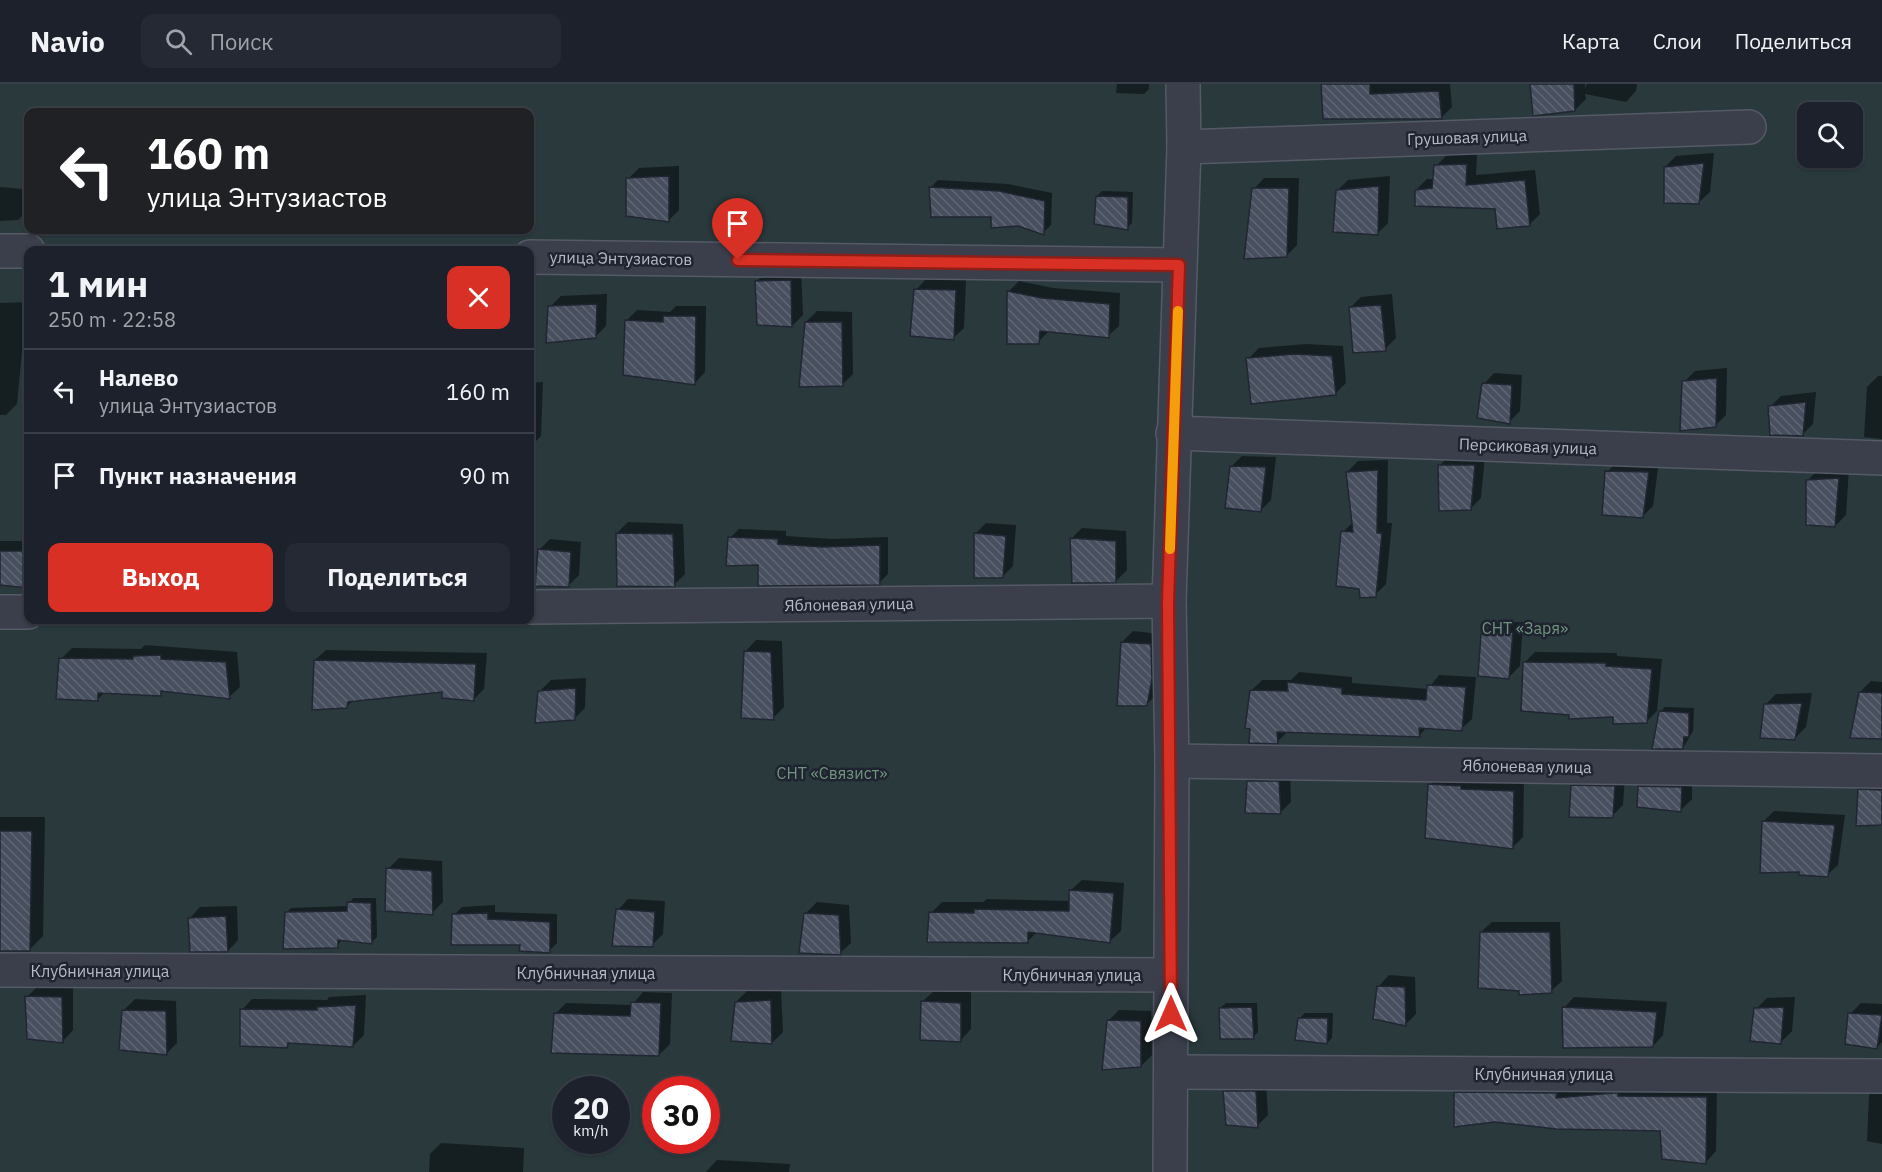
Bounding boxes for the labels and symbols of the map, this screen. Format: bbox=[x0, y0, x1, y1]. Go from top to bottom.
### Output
street label: Грушовая улица bbox=[1407, 125, 1528, 149]
pin bbox=[712, 198, 763, 260]
street label: улица Энтузиастов bbox=[550, 247, 692, 269]
street label: Персиковая улица bbox=[1459, 434, 1598, 458]
street label: Яблоневая улица bbox=[784, 593, 914, 615]
park label: СНТ «Заря» bbox=[1482, 618, 1568, 638]
street label: Яблоневая улица bbox=[1462, 755, 1592, 777]
park label: СНТ «Связист» bbox=[776, 763, 888, 783]
street label: Клубничная улица bbox=[31, 961, 170, 981]
street label: Клубничная улица bbox=[517, 963, 656, 983]
street label: Клубничная улица bbox=[1003, 965, 1142, 985]
position arrow bbox=[1139, 982, 1203, 1046]
street label: Клубничная улица bbox=[1475, 1064, 1614, 1084]
speed limit sign: 30 bbox=[642, 1076, 720, 1154]

